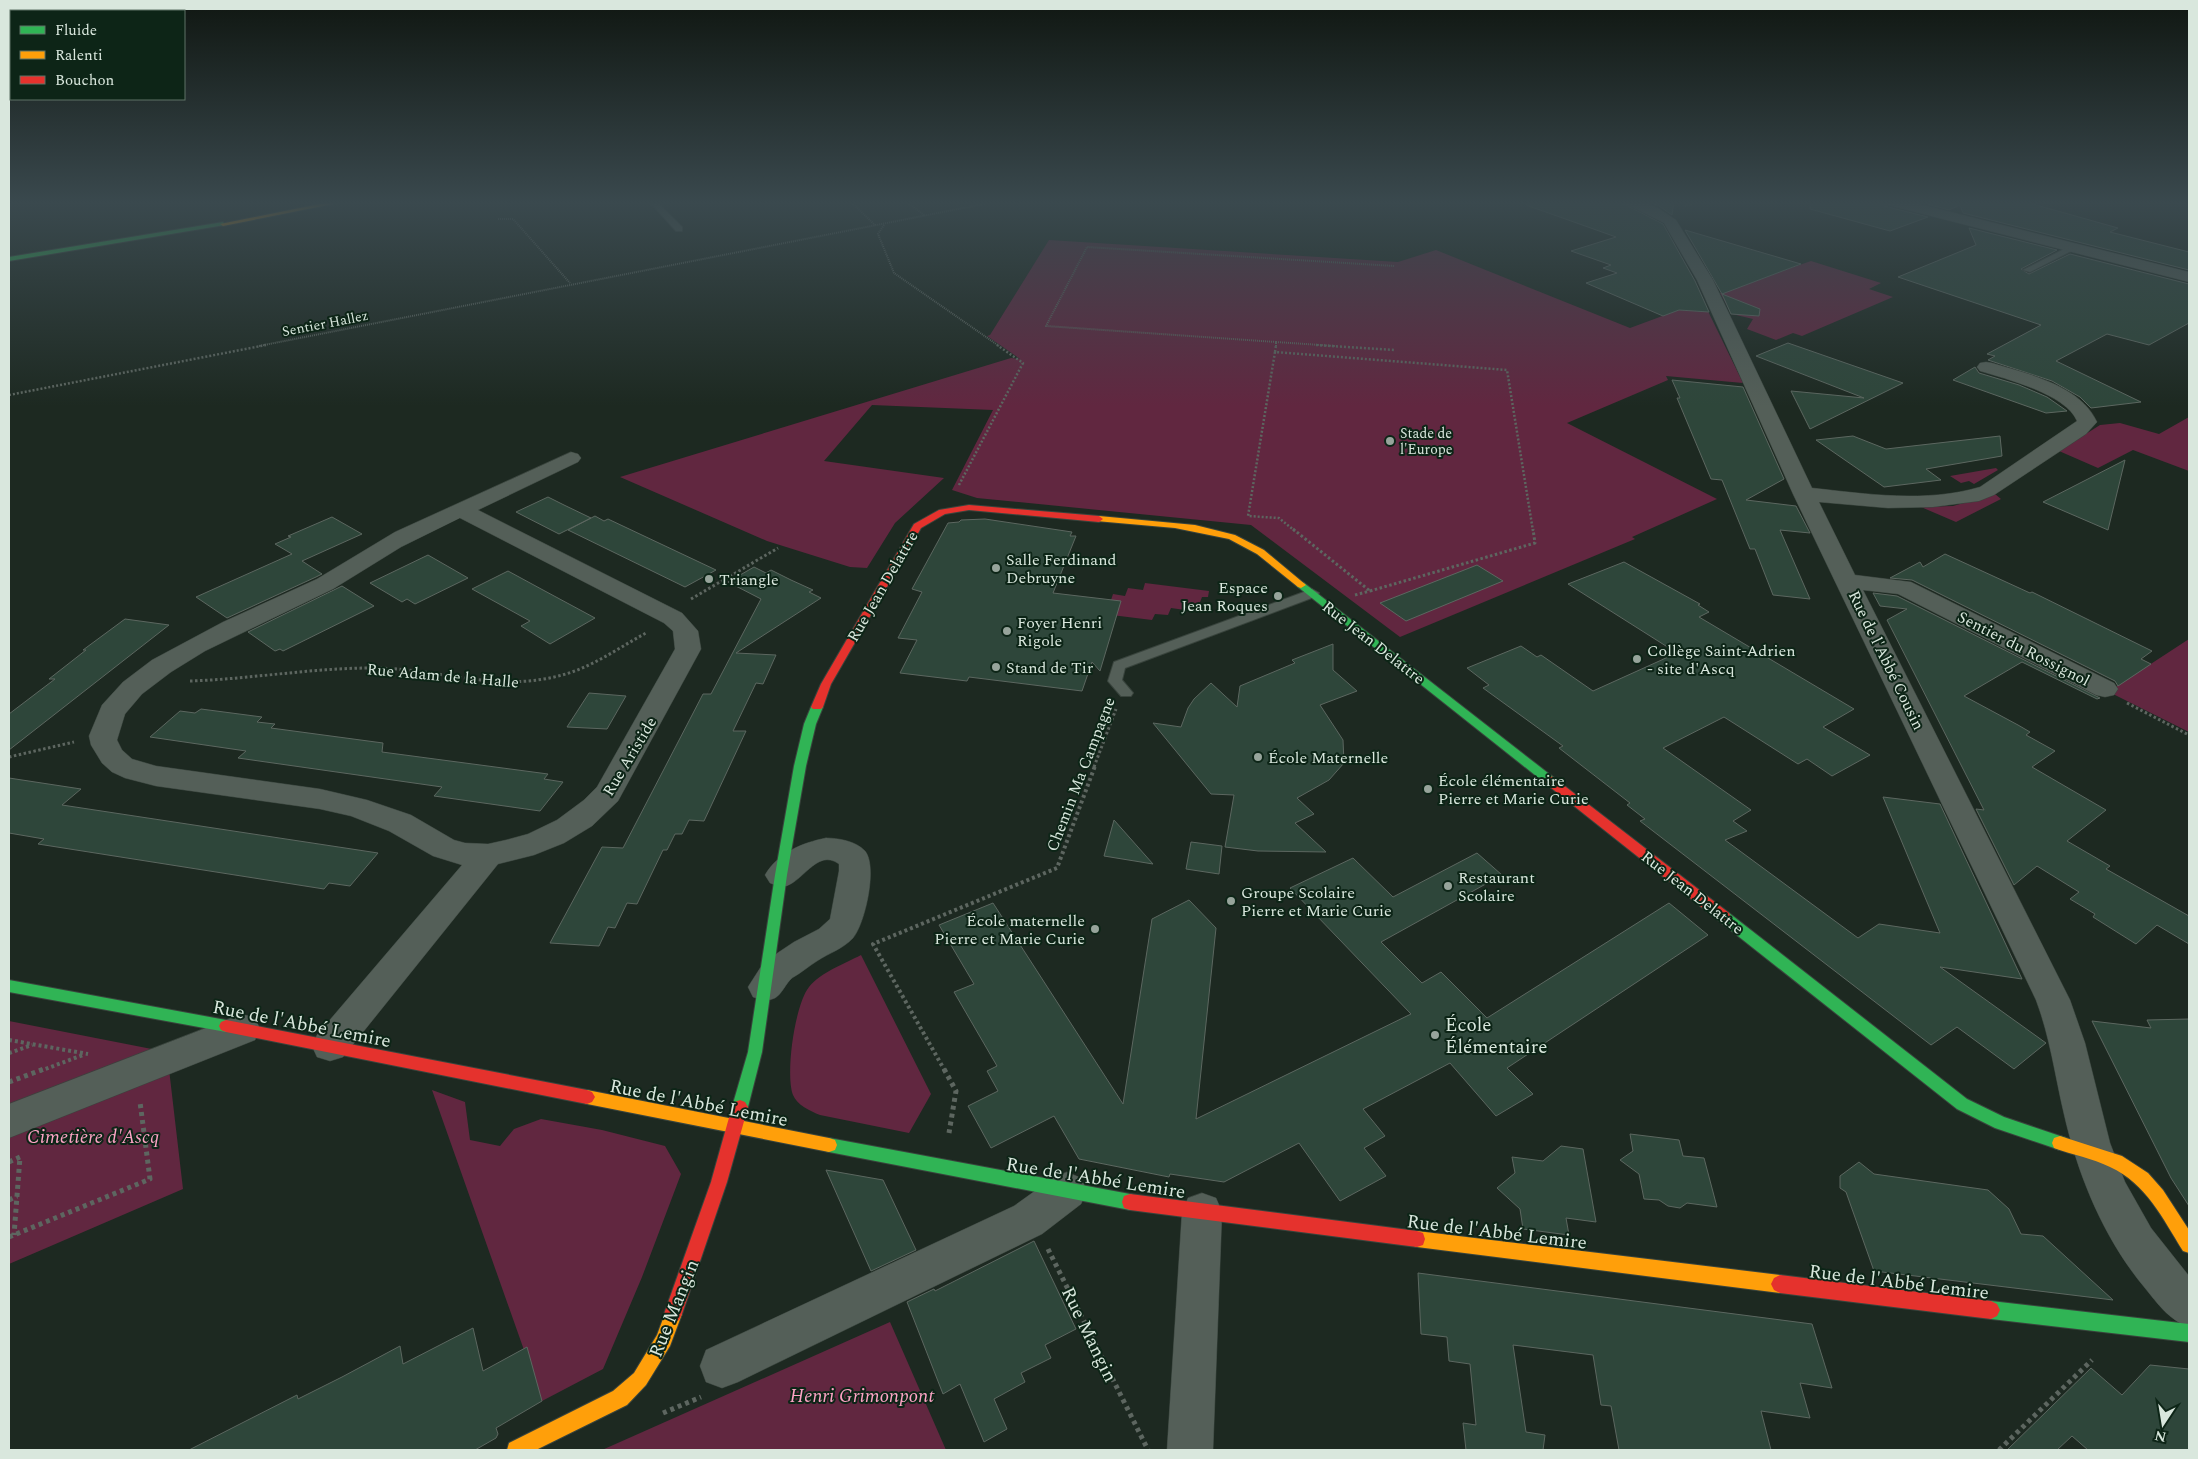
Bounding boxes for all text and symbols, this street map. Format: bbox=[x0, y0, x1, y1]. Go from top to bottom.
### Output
legend bbox=[10, 10, 185, 100]
text: Fluide bbox=[55, 19, 97, 42]
text: Ralenti bbox=[55, 44, 103, 67]
text: Bouchon bbox=[55, 69, 115, 92]
street label: Sentier Hallez bbox=[280, 305, 370, 342]
place label: Stade de l'Europe bbox=[1400, 423, 1453, 460]
marker: Stade de l'Europe bbox=[1384, 435, 1396, 447]
street label: Rue Jean Delattre bbox=[841, 527, 924, 646]
place label: Salle Ferdinand Debruyne bbox=[1006, 548, 1116, 590]
marker: Salle Ferdinand Debruyne bbox=[990, 562, 1002, 574]
place label: Triangle bbox=[719, 568, 779, 592]
marker: Triangle bbox=[703, 573, 715, 585]
place label: Espace Jean Roques bbox=[1181, 576, 1268, 618]
street label: Rue de l'Abbé Cousin bbox=[1842, 587, 1930, 734]
marker: Espace Jean Roques bbox=[1272, 590, 1284, 602]
street label: Rue Jean Delattre bbox=[1317, 595, 1430, 691]
street label: Sentier du Rossignol bbox=[1953, 605, 2094, 693]
place label: Foyer Henri Rigole bbox=[1017, 611, 1102, 653]
marker: Foyer Henri Rigole bbox=[1001, 625, 1013, 637]
place label: Collège Saint-Adrien - site d'Ascq bbox=[1647, 639, 1796, 681]
marker: Collège Saint-Adrien - site d'Ascq bbox=[1631, 653, 1643, 665]
place label: Stand de Tir bbox=[1006, 656, 1093, 680]
street label: Rue Adam de la Halle bbox=[366, 657, 520, 695]
marker: Stand de Tir bbox=[990, 661, 1002, 673]
street label: Chemin Ma Campagne bbox=[1040, 694, 1121, 855]
street label: Rue Aristide bbox=[597, 712, 663, 801]
place label: École Maternelle bbox=[1268, 746, 1388, 770]
marker: École Maternelle bbox=[1252, 751, 1264, 763]
place label: École élémentaire Pierre et Marie Curie bbox=[1438, 769, 1589, 811]
marker: École élémentaire Pierre et Marie Curie bbox=[1422, 783, 1434, 795]
street label: Rue Jean Delattre bbox=[1636, 845, 1749, 941]
place label: Restaurant Scolaire bbox=[1458, 866, 1535, 908]
marker: Restaurant Scolaire bbox=[1442, 880, 1454, 892]
place label: Groupe Scolaire Pierre et Marie Curie bbox=[1241, 881, 1392, 923]
marker: Groupe Scolaire Pierre et Marie Curie bbox=[1225, 895, 1237, 907]
place label: École maternelle Pierre et Marie Curie bbox=[934, 909, 1085, 951]
marker: École maternelle Pierre et Marie Curie bbox=[1089, 923, 1101, 935]
street label: Rue de l'Abbé Lemire bbox=[210, 993, 393, 1056]
place label: École Élémentaire bbox=[1445, 1011, 1547, 1062]
marker: École Élémentaire bbox=[1429, 1029, 1441, 1041]
street label: Rue de l'Abbé Lemire bbox=[607, 1072, 790, 1135]
park label: Cimetière d'Ascq bbox=[27, 1123, 159, 1152]
street label: Rue de l'Abbé Lemire bbox=[1004, 1150, 1188, 1207]
street label: Rue de l'Abbé Lemire bbox=[1405, 1207, 1589, 1258]
street label: Rue Mangin bbox=[642, 1255, 707, 1362]
street label: Rue de l'Abbé Lemire bbox=[1807, 1257, 1991, 1308]
street label: Rue Mangin bbox=[1053, 1282, 1124, 1387]
park label: Henri Grimonpont bbox=[790, 1382, 935, 1411]
north arrow bbox=[2138, 1399, 2188, 1449]
text: N bbox=[2153, 1425, 2168, 1448]

